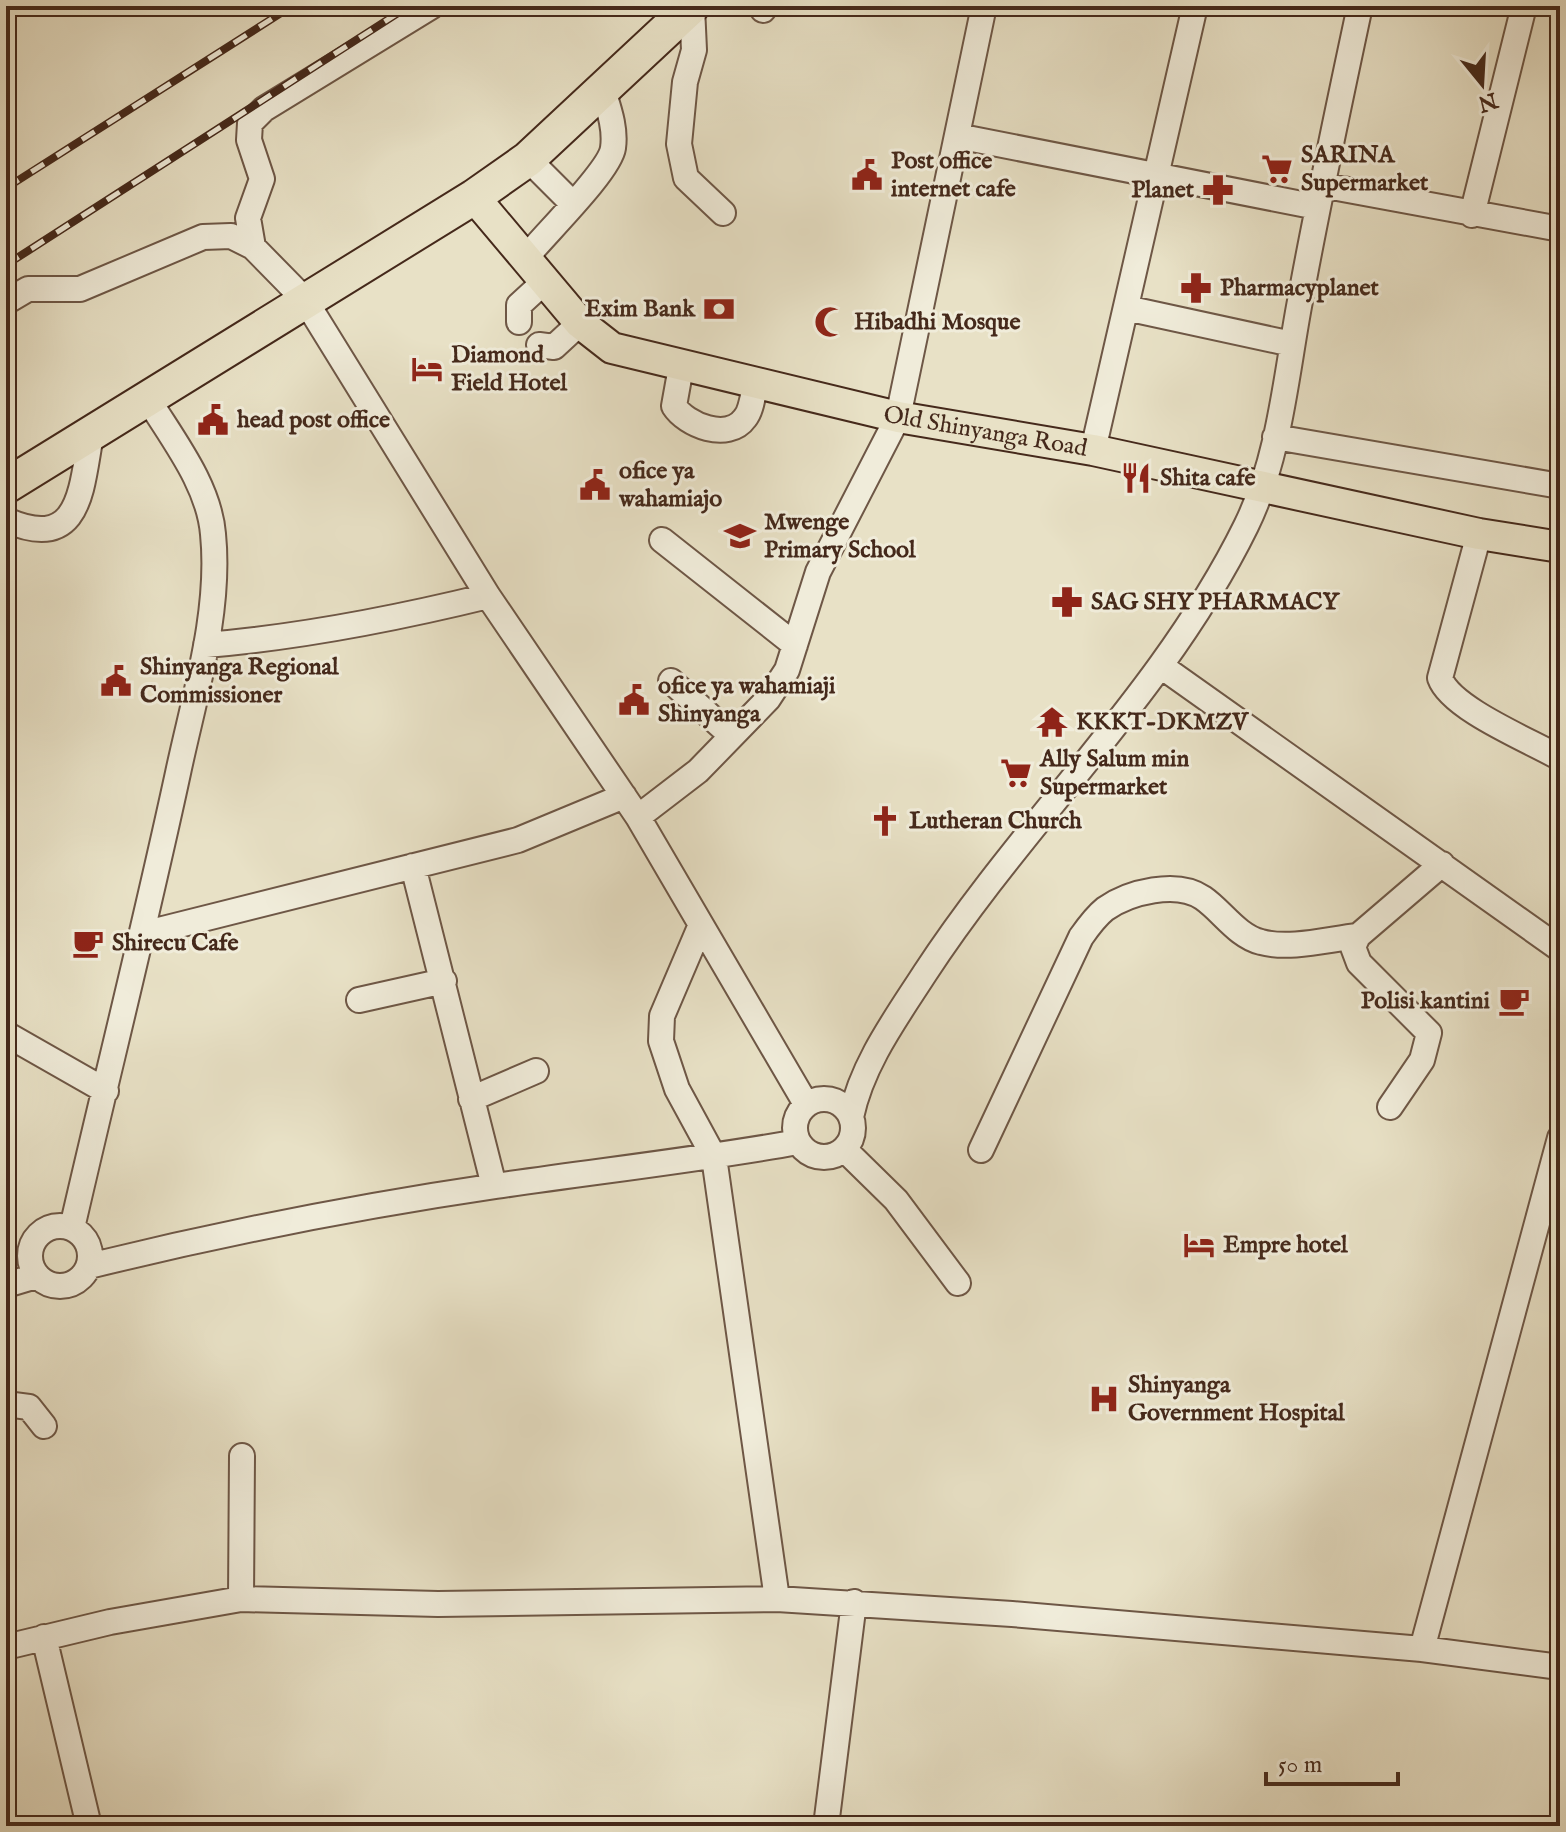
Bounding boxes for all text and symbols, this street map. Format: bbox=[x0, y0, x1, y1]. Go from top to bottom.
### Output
north arrow bbox=[1442, 44, 1522, 124]
text: N bbox=[1474, 85, 1502, 117]
place label: SARINA Supermarket bbox=[1301, 140, 1429, 199]
place label: Post office internet cafe bbox=[891, 146, 1016, 205]
supermarket icon: SARINA Supermarket bbox=[1260, 152, 1294, 186]
public building icon: Post office internet cafe bbox=[850, 158, 884, 192]
pharmacy icon: Planet bbox=[1201, 173, 1235, 207]
place label: Planet bbox=[1131, 175, 1195, 206]
pharmacy icon: Pharmacyplanet bbox=[1179, 271, 1213, 305]
place label: Pharmacyplanet bbox=[1220, 273, 1380, 304]
bank icon: Exim Bank bbox=[702, 292, 736, 326]
place label: Exim Bank bbox=[585, 294, 696, 325]
mosque icon: Hibadhi Mosque bbox=[813, 305, 847, 339]
place label: Hibadhi Mosque bbox=[854, 307, 1020, 338]
place label: Diamond Field Hotel bbox=[451, 340, 568, 399]
hotel icon: Diamond Field Hotel bbox=[410, 352, 444, 386]
street label: Old Shinyanga Road bbox=[880, 399, 1090, 464]
public building icon: head post office bbox=[196, 403, 230, 437]
place label: head post office bbox=[236, 405, 390, 436]
place label: ofice ya wahamiajo bbox=[618, 456, 722, 515]
restaurant icon: Shita cafe bbox=[1119, 461, 1153, 495]
place label: Shita cafe bbox=[1160, 463, 1256, 494]
public building icon: ofice ya wahamiajo bbox=[578, 468, 612, 502]
place label: Mwenge Primary School bbox=[764, 507, 916, 566]
school or university icon: Mwenge Primary School bbox=[723, 519, 757, 553]
pharmacy icon: SAG SHY PHARMACY bbox=[1050, 585, 1084, 619]
place label: SAG SHY PHARMACY bbox=[1091, 587, 1340, 618]
place label: Shinyanga Regional Commissioner bbox=[140, 652, 339, 711]
public building icon: Shinyanga Regional Commissioner bbox=[99, 664, 133, 698]
place label: ofice ya wahamiaji Shinyanga bbox=[658, 671, 836, 730]
public building icon: ofice ya wahamiaji Shinyanga bbox=[617, 683, 651, 717]
temple icon: KKKT-DKMZV bbox=[1035, 705, 1069, 739]
place label: KKKT-DKMZV bbox=[1076, 707, 1249, 738]
place label: Ally Salum min Supermarket bbox=[1039, 744, 1189, 803]
supermarket icon: Ally Salum min Supermarket bbox=[999, 756, 1033, 790]
church icon: Lutheran Church bbox=[868, 804, 902, 838]
place label: Lutheran Church bbox=[909, 806, 1082, 837]
cafe icon: Shirecu Cafe bbox=[71, 926, 105, 960]
place label: Shirecu Cafe bbox=[112, 928, 238, 959]
cafe icon: Polisi kantini bbox=[1497, 984, 1531, 1018]
place label: Polisi kantini bbox=[1361, 986, 1491, 1017]
hotel icon: Empre hotel bbox=[1182, 1228, 1216, 1262]
place label: Empre hotel bbox=[1223, 1230, 1348, 1261]
place label: Shinyanga Government Hospital bbox=[1128, 1370, 1345, 1429]
hospital icon: Shinyanga Government Hospital bbox=[1087, 1382, 1121, 1416]
scale bar bbox=[1266, 1736, 1398, 1786]
text: 50 m bbox=[1278, 1750, 1322, 1781]

